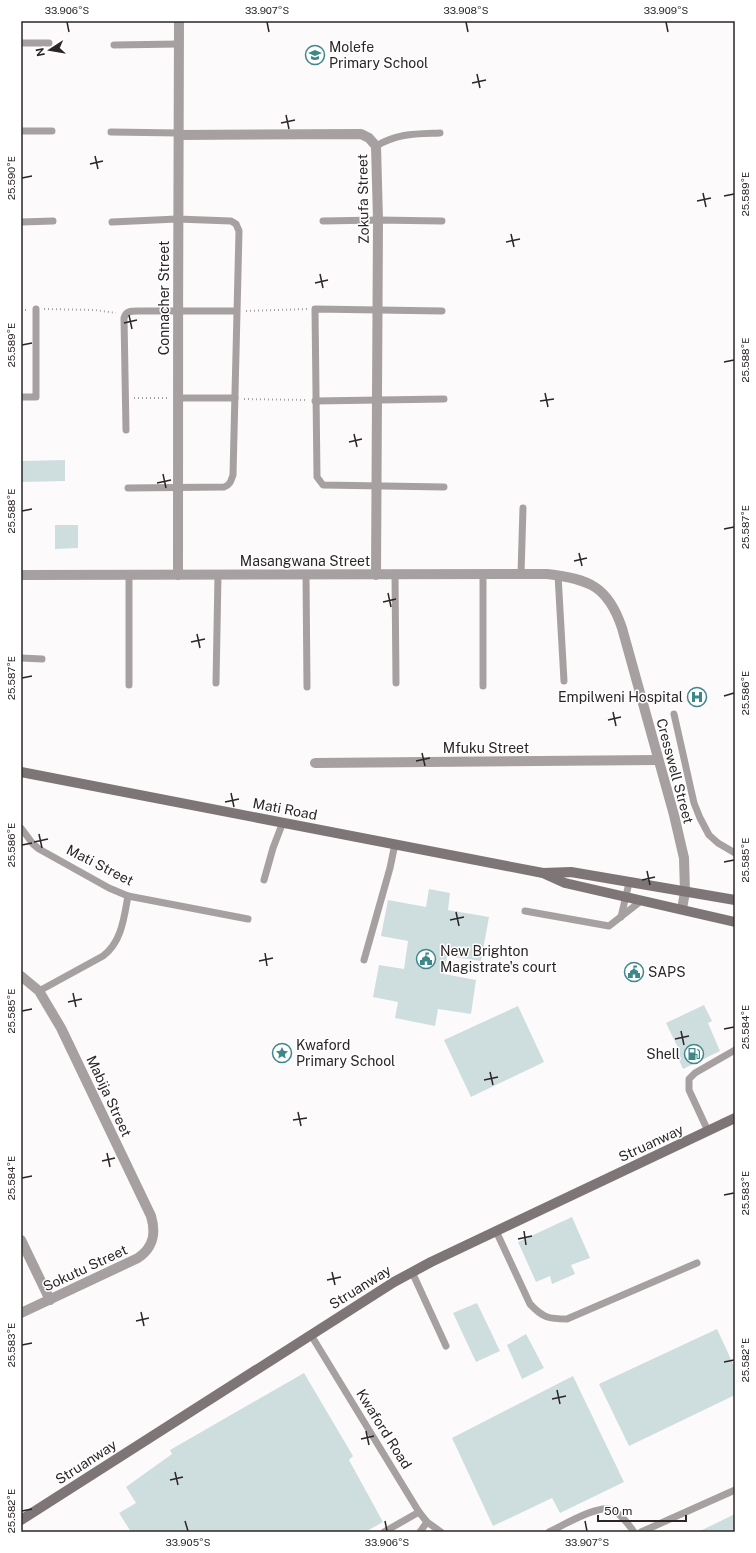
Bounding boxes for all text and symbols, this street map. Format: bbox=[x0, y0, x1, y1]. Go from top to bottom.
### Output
text: 33.906°S bbox=[45, 4, 90, 16]
text: 33.907°S bbox=[245, 4, 289, 16]
text: 33.908°S bbox=[444, 4, 489, 16]
text: 33.909°S bbox=[644, 4, 689, 16]
north arrow bbox=[30, 30, 70, 70]
place label: Molefe Primary School bbox=[329, 39, 428, 71]
school or university icon: Molefe Primary School bbox=[304, 44, 326, 66]
text: N bbox=[33, 47, 47, 58]
street label: Zokufa Street bbox=[354, 154, 372, 244]
text: 25.590°E bbox=[5, 156, 17, 200]
text: 25.589°E bbox=[739, 172, 751, 216]
street label: Connacher Street bbox=[156, 241, 172, 355]
text: 25.589°E bbox=[5, 323, 17, 367]
text: 25.588°E bbox=[739, 338, 751, 382]
text: 25.588°E bbox=[5, 489, 17, 533]
text: 25.587°E bbox=[739, 505, 751, 549]
street label: Masangwana Street bbox=[240, 553, 370, 569]
text: 25.587°E bbox=[5, 656, 17, 700]
text: 25.586°E bbox=[739, 671, 751, 715]
hospital icon: Empilweni Hospital bbox=[686, 686, 708, 708]
place label: Empilweni Hospital bbox=[558, 689, 683, 705]
street label: Cresswell Street bbox=[653, 717, 697, 825]
street label: Mfuku Street bbox=[443, 740, 529, 756]
street label: Mati Road bbox=[251, 795, 319, 823]
text: 25.586°E bbox=[5, 823, 17, 867]
text: 25.585°E bbox=[739, 838, 751, 882]
street label: Mati Street bbox=[64, 841, 136, 889]
place label: New Brighton Magistrate's court bbox=[440, 943, 557, 975]
public building icon: New Brighton Magistrate's court bbox=[415, 948, 437, 970]
public building icon: SAPS bbox=[623, 961, 645, 983]
place label: SAPS bbox=[648, 964, 686, 980]
text: 25.585°E bbox=[5, 989, 17, 1033]
text: 25.584°E bbox=[739, 1005, 751, 1049]
place label: Kwaford Primary School bbox=[296, 1037, 395, 1069]
place icon: Kwaford Primary School bbox=[271, 1042, 293, 1064]
fuel station icon: Shell bbox=[683, 1043, 705, 1065]
place label: Shell bbox=[646, 1046, 680, 1062]
street label: Mabija Street bbox=[83, 1053, 135, 1139]
street label: Struanway bbox=[616, 1121, 686, 1165]
text: 25.584°E bbox=[5, 1156, 17, 1200]
text: 25.583°E bbox=[739, 1171, 751, 1215]
street label: Sokutu Street bbox=[40, 1242, 130, 1294]
street label: Struanway bbox=[326, 1262, 394, 1312]
text: 25.583°E bbox=[5, 1323, 17, 1367]
text: 25.582°E bbox=[739, 1338, 751, 1382]
street label: Kwaford Road bbox=[353, 1386, 415, 1472]
street label: Struanway bbox=[52, 1436, 120, 1488]
text: 25.582°E bbox=[5, 1489, 17, 1533]
scale bar bbox=[598, 1497, 686, 1523]
text: 50 m bbox=[604, 1504, 632, 1518]
text: 33.905°S bbox=[166, 1536, 211, 1548]
text: 33.906°S bbox=[365, 1536, 410, 1548]
text: 33.907°S bbox=[565, 1536, 609, 1548]

